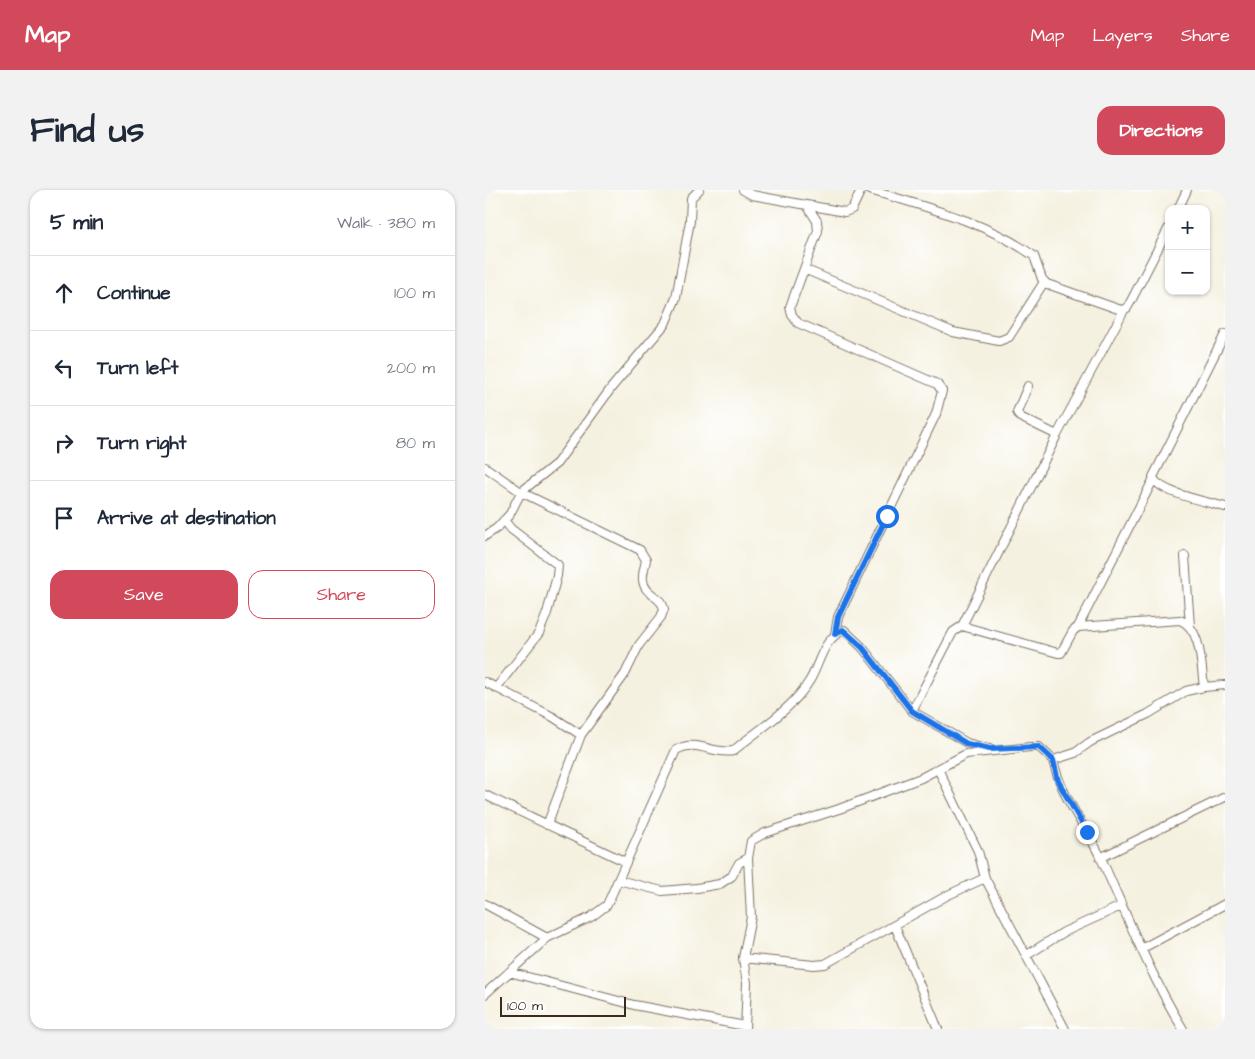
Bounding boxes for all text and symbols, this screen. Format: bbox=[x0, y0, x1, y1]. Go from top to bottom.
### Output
text: Map bbox=[25, 18, 70, 52]
text: Map bbox=[1030, 23, 1064, 48]
text: Layers bbox=[1092, 23, 1153, 48]
text: Share bbox=[1181, 23, 1230, 48]
text: Find us bbox=[30, 106, 144, 155]
button: Directions bbox=[1097, 106, 1225, 155]
map controls bbox=[1165, 205, 1210, 295]
button: + bbox=[1165, 205, 1210, 250]
text: 5 min bbox=[50, 208, 103, 237]
text: Walk · 380 m bbox=[337, 212, 435, 234]
button: − bbox=[1165, 250, 1210, 295]
icon: ahead bbox=[50, 279, 78, 307]
text: Continue bbox=[97, 280, 171, 307]
text: 100 m bbox=[394, 282, 435, 304]
icon: left bbox=[50, 354, 78, 382]
text: Turn left bbox=[97, 355, 178, 382]
text: 200 m bbox=[387, 357, 435, 379]
icon: right bbox=[50, 429, 78, 457]
text: Turn right bbox=[97, 430, 186, 457]
text: 80 m bbox=[396, 432, 435, 454]
icon: arrive bbox=[50, 504, 78, 532]
text: Arrive at destination bbox=[97, 505, 276, 532]
route start bbox=[876, 505, 899, 528]
button: Save bbox=[50, 570, 238, 619]
button: Share bbox=[248, 570, 435, 619]
route end bbox=[1076, 821, 1099, 844]
scale bar bbox=[500, 994, 626, 1017]
text: 100 m bbox=[507, 996, 543, 1016]

